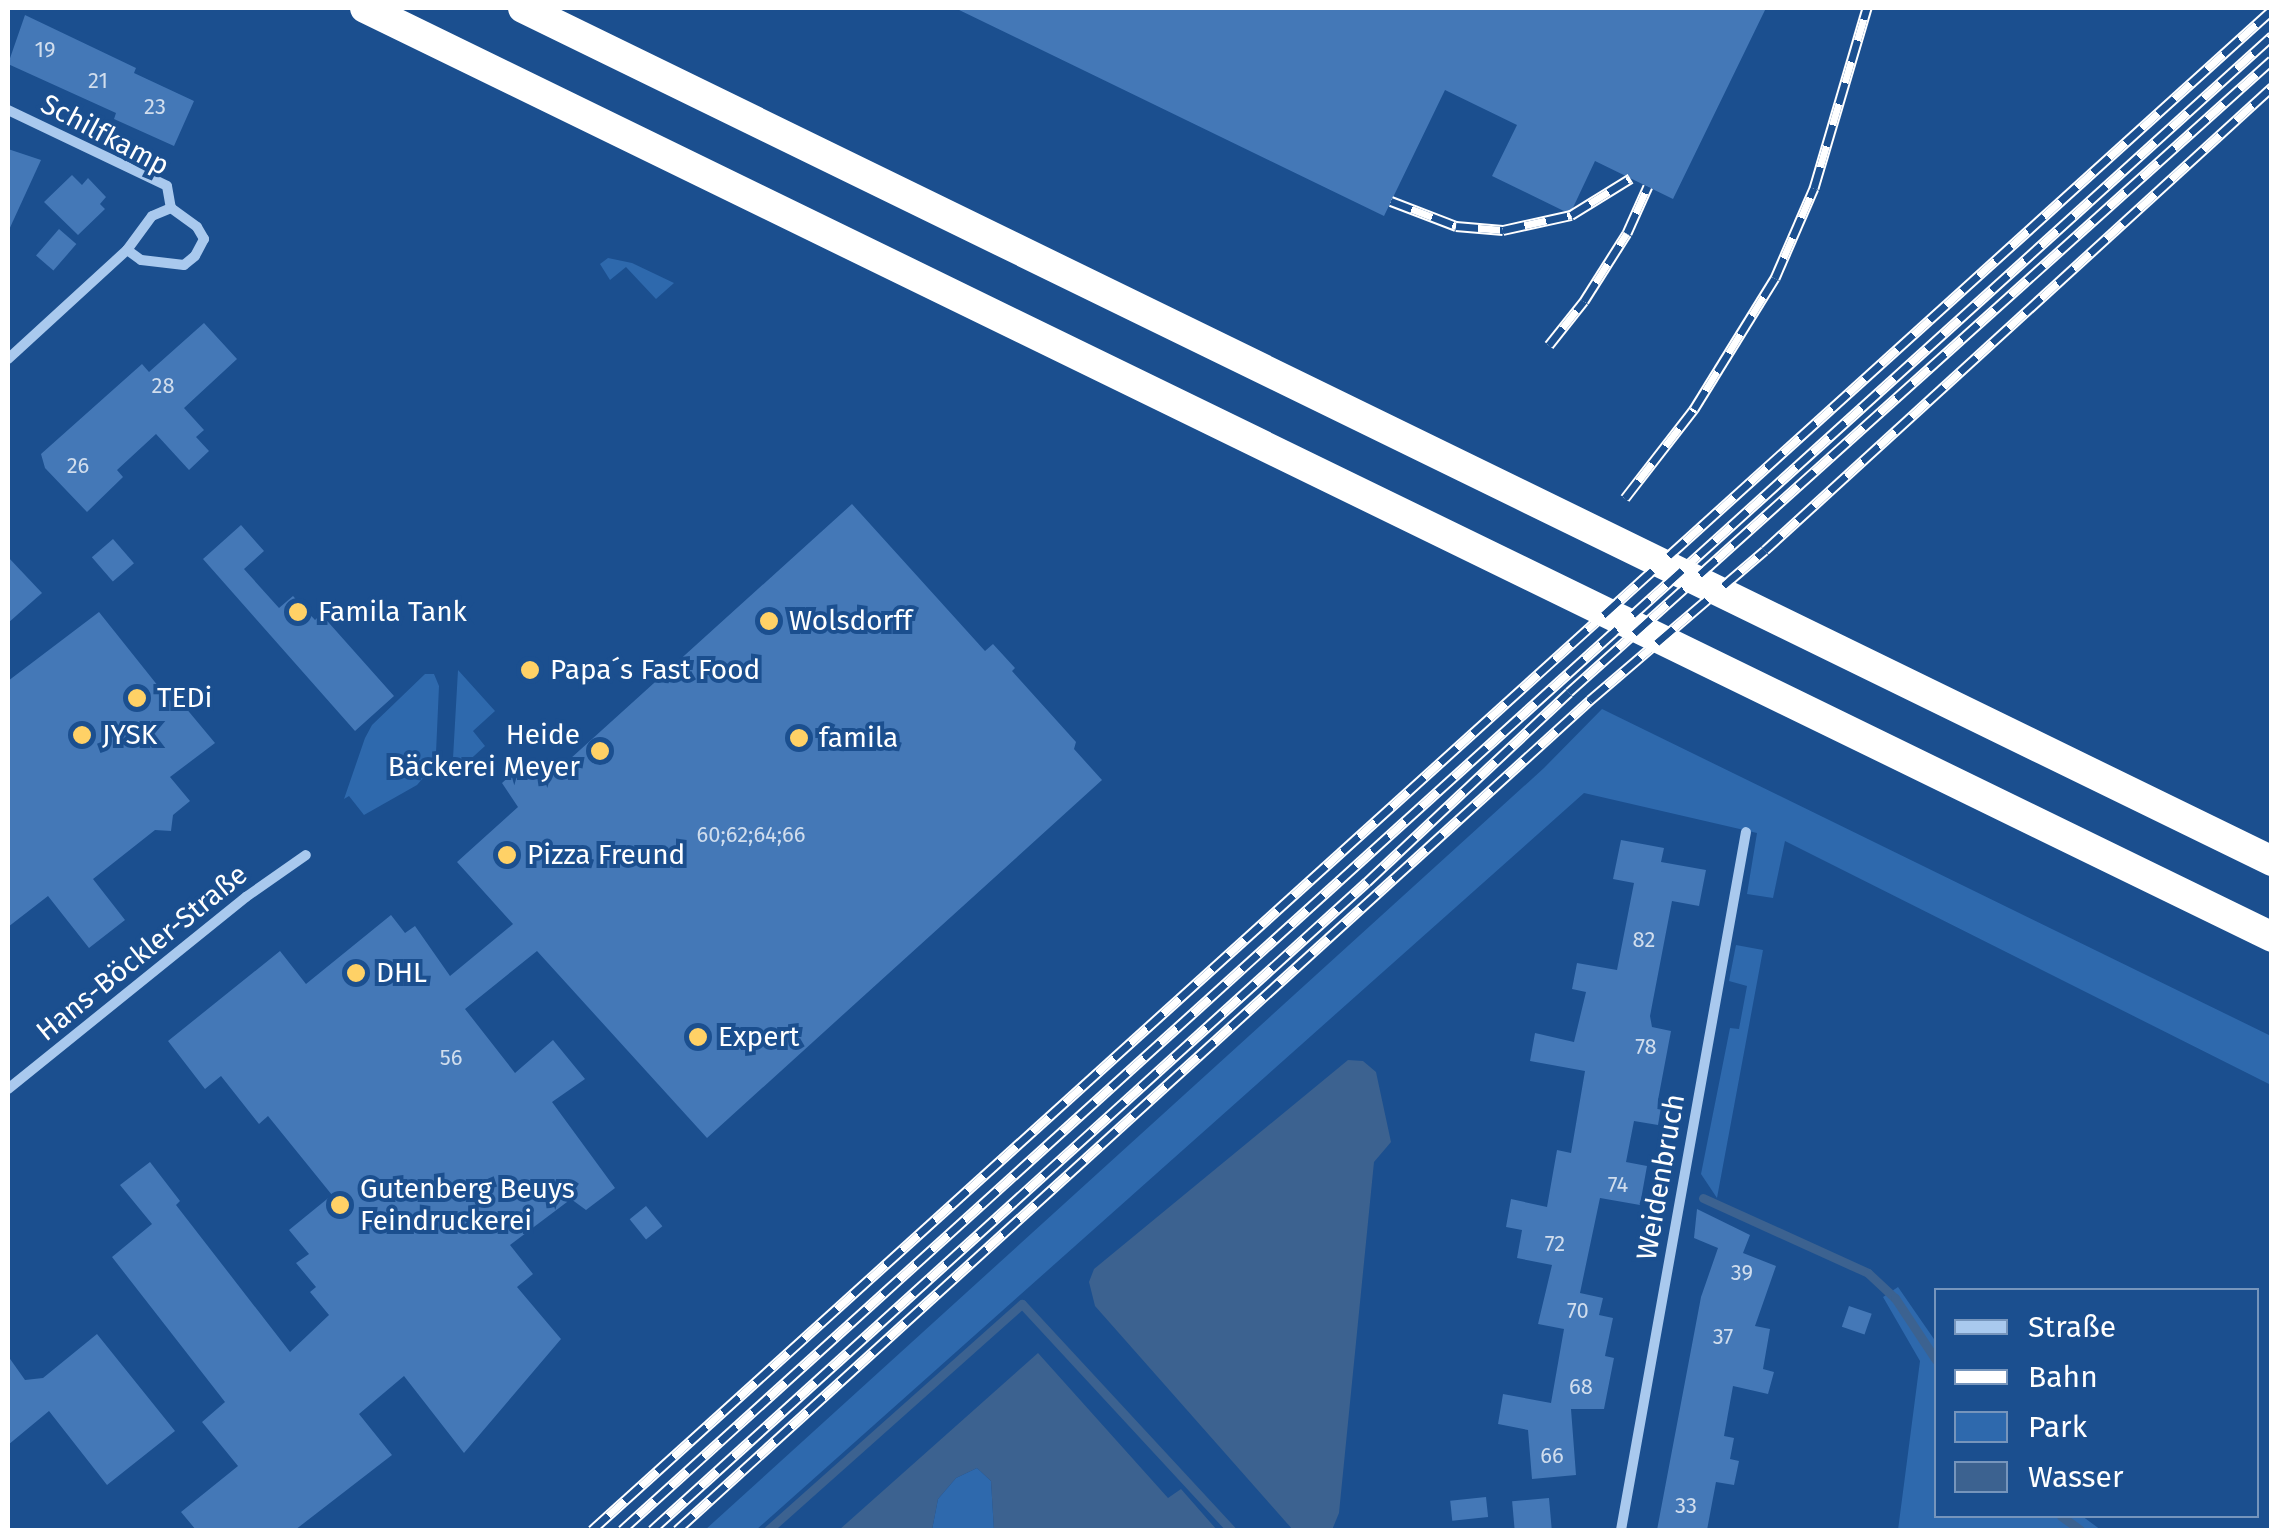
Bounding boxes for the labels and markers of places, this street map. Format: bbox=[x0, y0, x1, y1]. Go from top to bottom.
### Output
place label: Famila Tank bbox=[318, 595, 467, 629]
marker: Famila Tank bbox=[287, 601, 309, 623]
place label: Wolsdorff bbox=[789, 604, 912, 638]
marker: Wolsdorff bbox=[758, 610, 780, 632]
place label: Papa´s Fast Food bbox=[550, 653, 760, 687]
marker: Papa´s Fast Food bbox=[519, 659, 541, 681]
place label: TEDi bbox=[157, 681, 212, 715]
marker: TEDi bbox=[126, 687, 148, 709]
place label: JYSK bbox=[102, 718, 157, 752]
place label: Heide Bäckerei Meyer bbox=[388, 718, 580, 784]
place label: famila bbox=[819, 721, 898, 755]
marker: JYSK bbox=[71, 724, 93, 746]
marker: famila bbox=[788, 727, 810, 749]
marker: Heide Bäckerei Meyer bbox=[589, 740, 611, 762]
place label: Pizza Freund bbox=[527, 838, 685, 872]
marker: Pizza Freund bbox=[496, 844, 518, 866]
place label: DHL bbox=[376, 956, 427, 990]
marker: DHL bbox=[345, 962, 367, 984]
place label: Expert bbox=[718, 1020, 799, 1054]
marker: Expert bbox=[687, 1026, 709, 1048]
place label: Gutenberg Beuys Feindruckerei bbox=[360, 1172, 575, 1238]
marker: Gutenberg Beuys Feindruckerei bbox=[329, 1194, 351, 1216]

